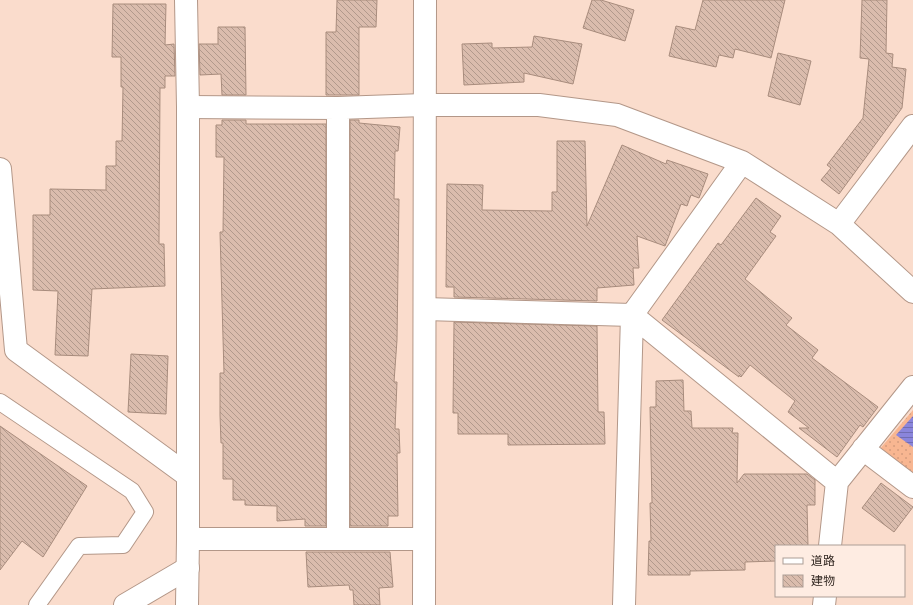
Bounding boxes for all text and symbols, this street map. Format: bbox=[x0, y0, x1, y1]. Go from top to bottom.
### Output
legend bbox=[775, 545, 905, 597]
text: 道路 bbox=[811, 554, 835, 568]
text: 建物 bbox=[811, 574, 835, 588]

